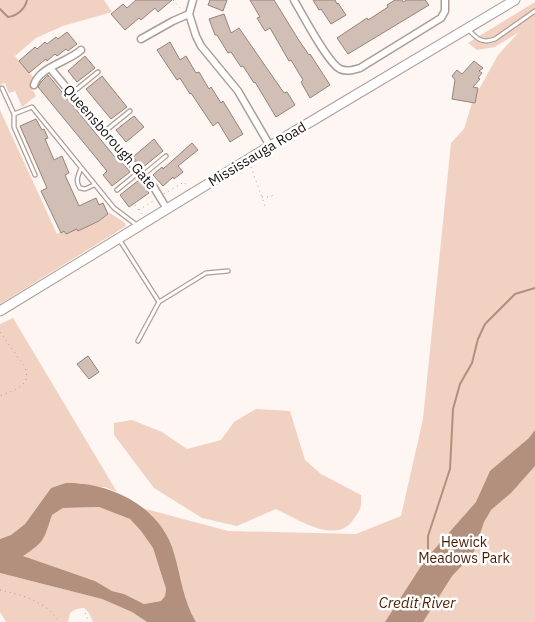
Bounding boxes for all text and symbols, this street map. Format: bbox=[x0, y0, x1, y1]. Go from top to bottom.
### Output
street label: Queensborough Gate bbox=[60, 81, 161, 193]
street label: Mississauga Road bbox=[205, 118, 309, 190]
park label: Hewick Meadows Park bbox=[418, 533, 510, 567]
water label: Credit River bbox=[379, 593, 456, 612]

